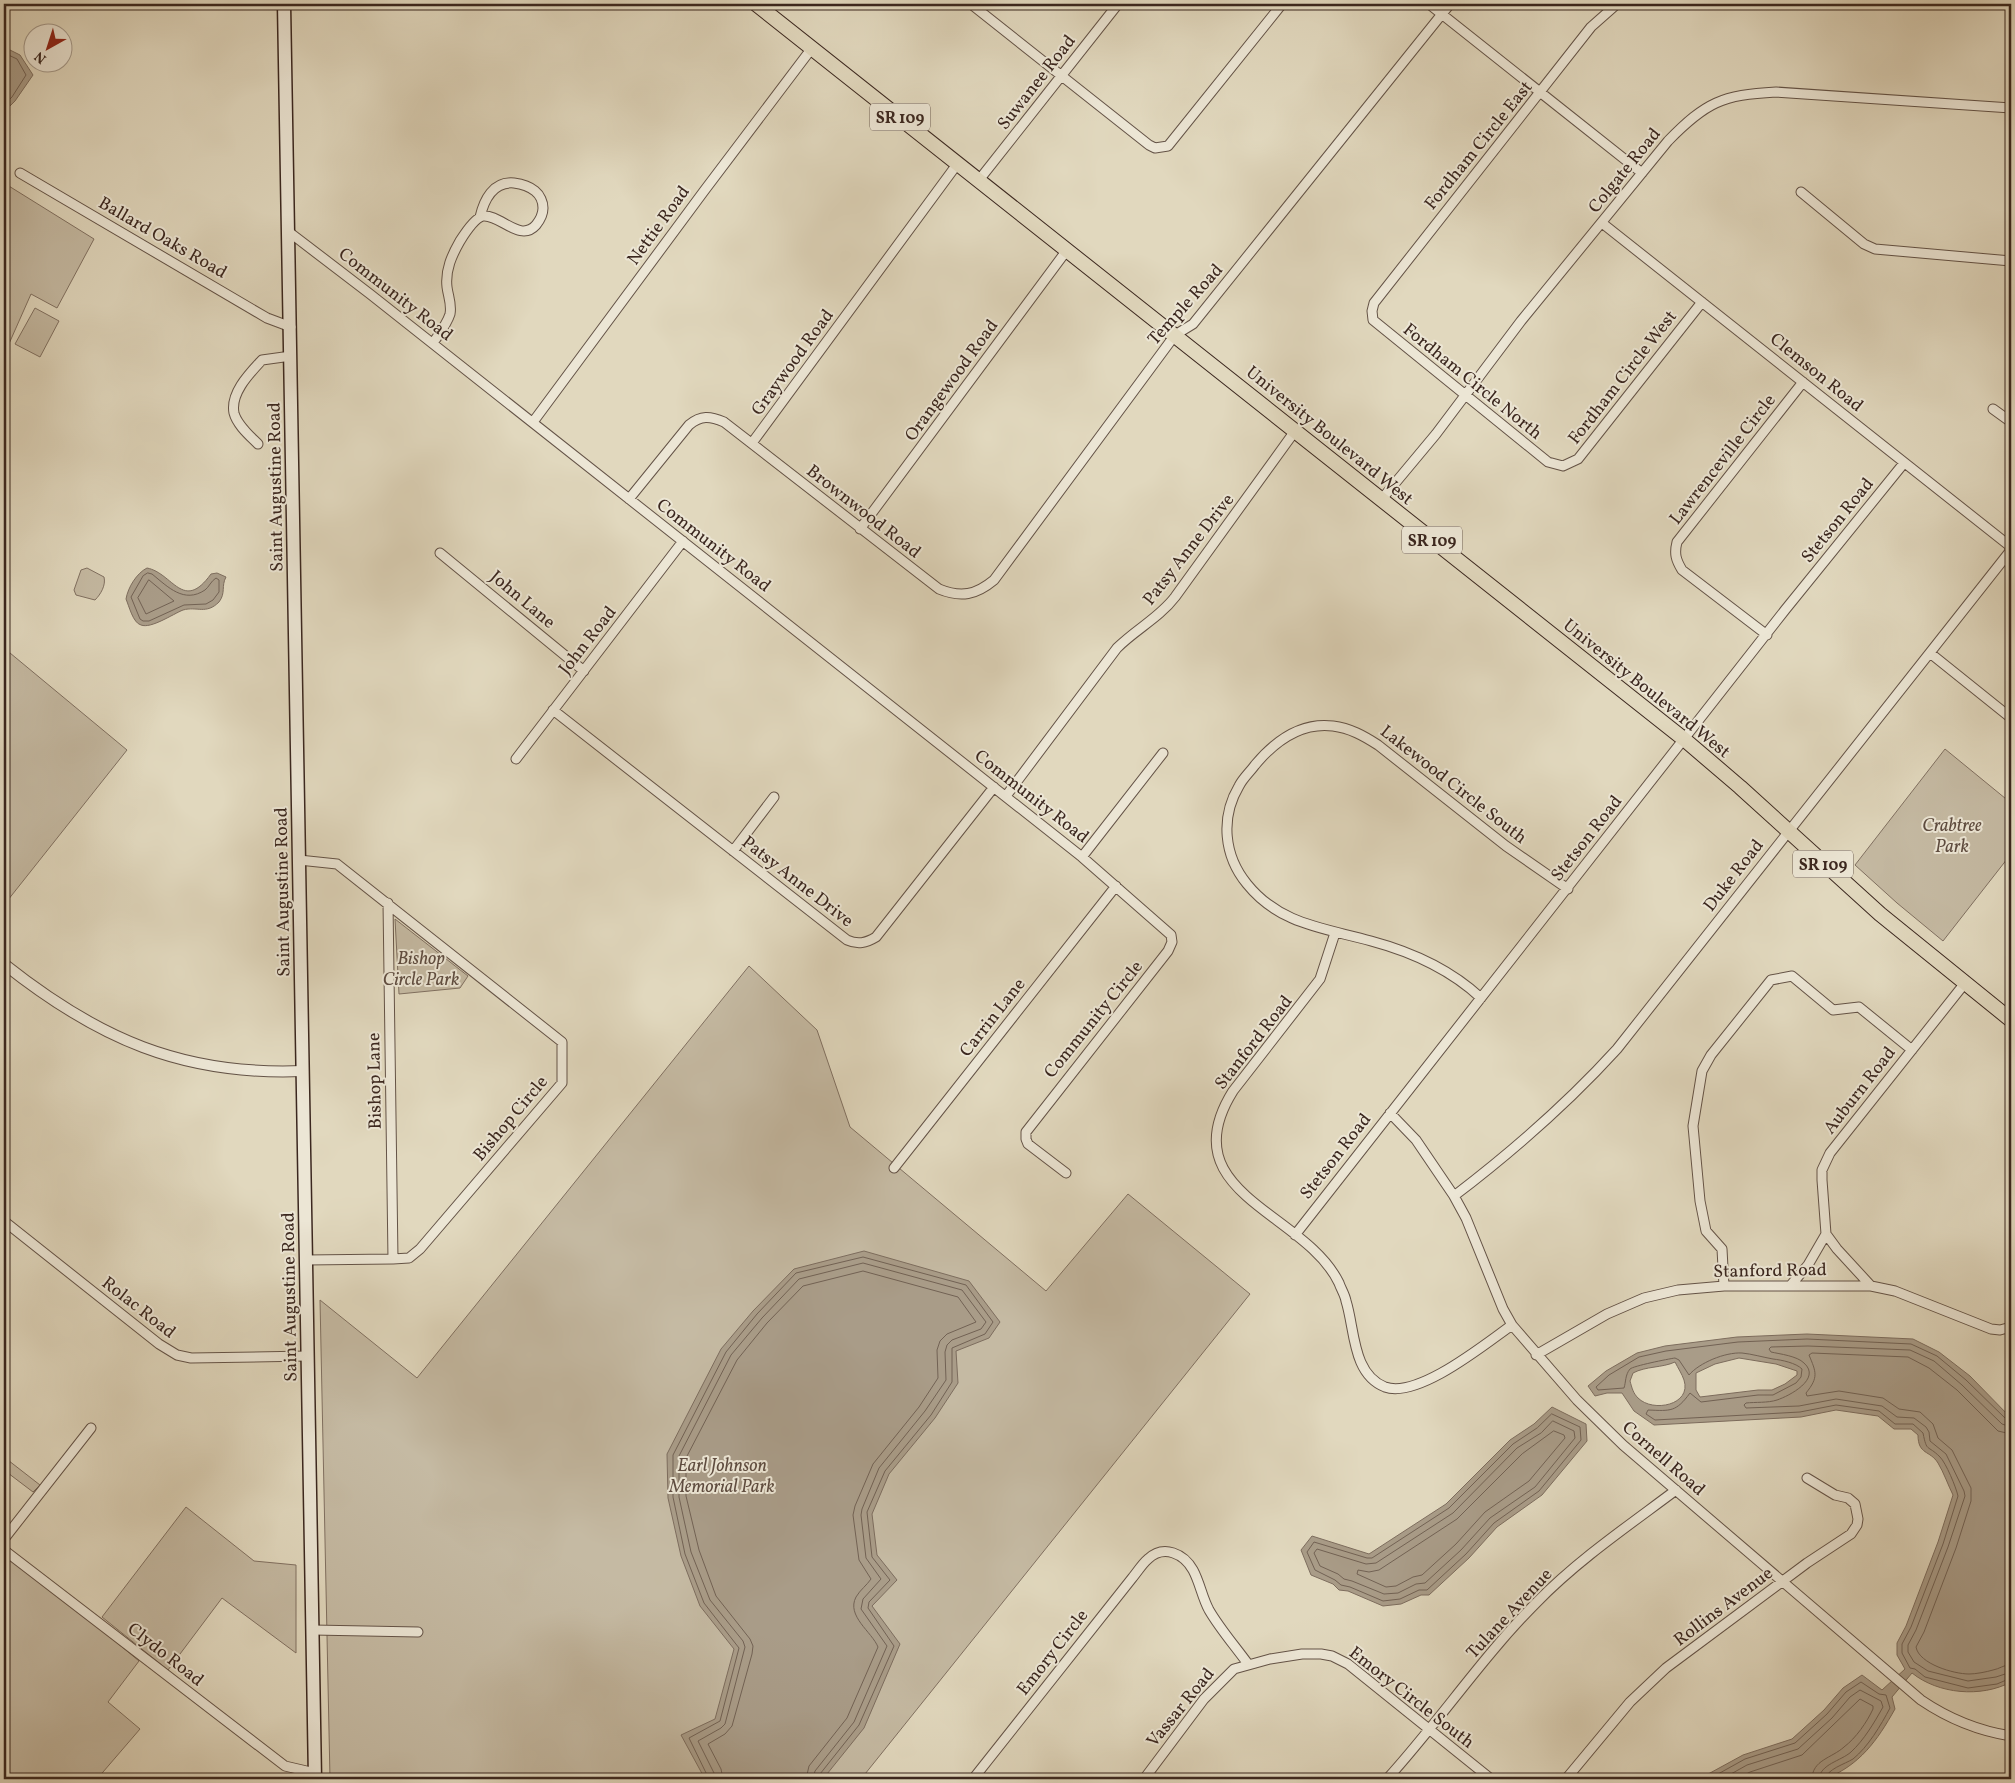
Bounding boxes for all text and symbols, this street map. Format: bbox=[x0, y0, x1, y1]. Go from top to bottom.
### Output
north arrow bbox=[22, 22, 72, 72]
street label: Suwanee Road bbox=[992, 30, 1082, 136]
text: N bbox=[31, 46, 51, 68]
street label: Fordham Circle East bbox=[1419, 76, 1539, 216]
road number: SR 109 bbox=[870, 104, 930, 130]
street label: Colgate Road bbox=[1583, 123, 1667, 219]
street label: Nettie Road bbox=[622, 181, 697, 271]
street label: Ballard Oaks Road bbox=[93, 191, 231, 285]
street label: Community Road bbox=[333, 242, 458, 348]
street label: Temple Road bbox=[1143, 259, 1230, 351]
street label: Graywood Road bbox=[746, 304, 840, 421]
street label: Fordham Circle West bbox=[1563, 306, 1684, 450]
street label: Orangewood Road bbox=[899, 315, 1005, 447]
street label: Fordham Circle North bbox=[1397, 318, 1547, 446]
street label: Clemson Road bbox=[1764, 328, 1868, 419]
street label: University Boulevard West bbox=[1240, 361, 1418, 512]
street label: Lawrenceville Circle bbox=[1664, 389, 1782, 531]
street label: Saint Augustine Road bbox=[263, 402, 290, 572]
street label: Brownwood Road bbox=[800, 459, 926, 565]
street label: Stetson Road bbox=[1796, 473, 1880, 569]
street label: Patsy Anne Drive bbox=[1138, 489, 1241, 611]
street label: Community Road bbox=[651, 493, 776, 599]
road number: SR 109 bbox=[1402, 526, 1462, 554]
street label: John Lane bbox=[484, 565, 560, 635]
street label: John Road bbox=[553, 601, 623, 681]
street label: University Boulevard West bbox=[1557, 614, 1735, 765]
street label: Lakewood Circle South bbox=[1374, 720, 1532, 851]
street label: Community Road bbox=[969, 744, 1094, 850]
street label: Stetson Road bbox=[1546, 791, 1629, 887]
street label: Saint Augustine Road bbox=[270, 807, 297, 977]
park label: Crabtree Park bbox=[1922, 814, 1982, 860]
street label: Patsy Anne Drive bbox=[736, 831, 858, 934]
street label: Duke Road bbox=[1698, 834, 1770, 917]
road number: SR 109 bbox=[1793, 851, 1853, 878]
park label: Bishop Circle Park bbox=[383, 947, 459, 993]
street label: Community Circle bbox=[1039, 956, 1149, 1084]
street label: Carrin Lane bbox=[954, 973, 1032, 1063]
street label: Stanford Road bbox=[1209, 990, 1299, 1095]
street label: Bishop Lane bbox=[362, 1032, 389, 1130]
street label: Auburn Road bbox=[1818, 1042, 1902, 1140]
street label: Bishop Circle bbox=[468, 1071, 554, 1167]
street label: Stetson Road bbox=[1295, 1109, 1378, 1205]
street label: Saint Augustine Road bbox=[277, 1212, 304, 1382]
street label: Stanford Road bbox=[1713, 1258, 1827, 1285]
street label: Rolac Road bbox=[96, 1271, 180, 1345]
street label: Cornell Road bbox=[1616, 1416, 1710, 1502]
park label: Earl Johnson Memorial Park bbox=[668, 1454, 775, 1500]
street label: Rollins Avenue bbox=[1669, 1562, 1779, 1653]
street label: Tulane Avenue bbox=[1461, 1563, 1559, 1665]
street label: Emory Circle bbox=[1012, 1605, 1095, 1701]
street label: Clydo Road bbox=[122, 1617, 208, 1693]
street label: Emory Circle South bbox=[1343, 1641, 1479, 1755]
street label: Vassar Road bbox=[1141, 1663, 1221, 1753]

